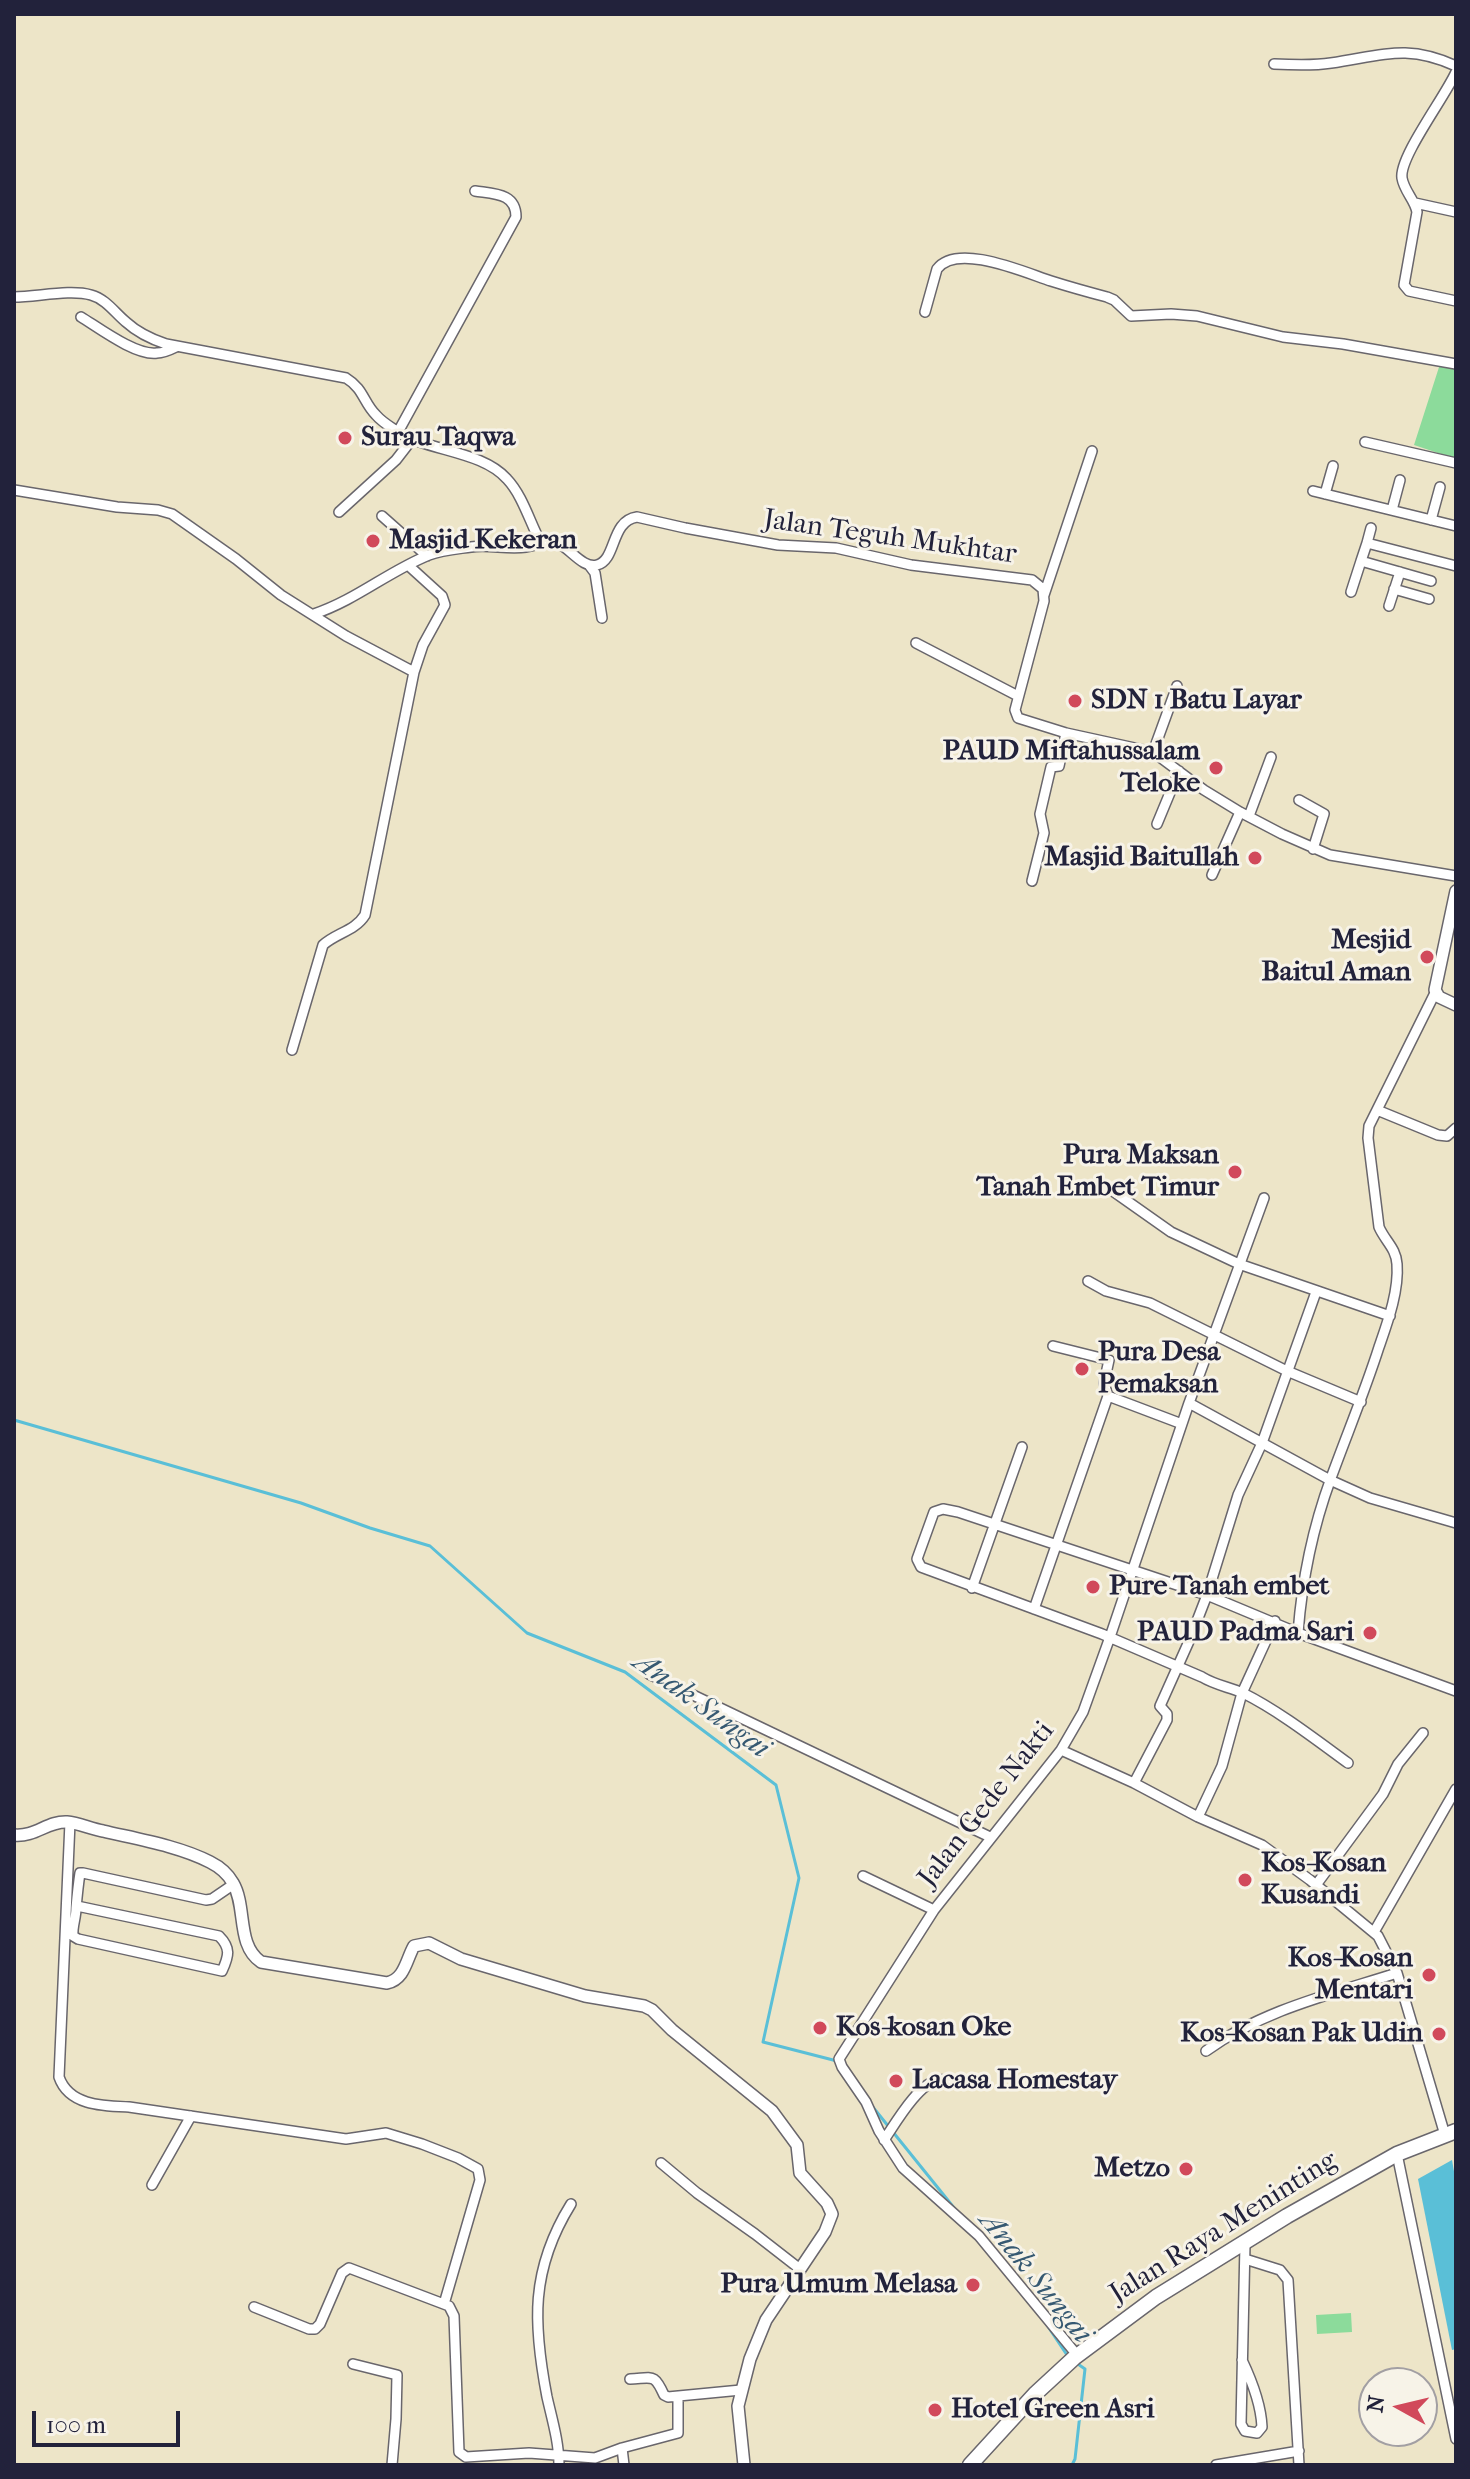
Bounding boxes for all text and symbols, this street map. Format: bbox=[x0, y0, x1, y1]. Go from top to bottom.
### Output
place label: Surau Taqwa bbox=[361, 421, 515, 455]
marker: Surau Taqwa bbox=[336, 429, 354, 447]
street label: Jalan Teguh Mukhtar bbox=[761, 504, 1019, 572]
place label: Masjid Kekeran bbox=[389, 524, 577, 558]
marker: Masjid Kekeran bbox=[364, 532, 382, 550]
place label: SDN 1 Batu Layar bbox=[1091, 684, 1302, 718]
marker: SDN 1 Batu Layar bbox=[1066, 692, 1084, 710]
place label: PAUD Miftahussalam Teloke bbox=[943, 735, 1200, 801]
marker: PAUD Miftahussalam Teloke bbox=[1207, 759, 1225, 777]
place label: Masjid Baitullah bbox=[1044, 841, 1239, 875]
marker: Masjid Baitullah bbox=[1246, 849, 1264, 867]
place label: Mesjid Baitul Aman bbox=[1262, 924, 1411, 990]
marker: Mesjid Baitul Aman bbox=[1418, 948, 1436, 966]
place label: Pura Maksan Tanah Embet Timur bbox=[976, 1139, 1219, 1205]
marker: Pura Maksan Tanah Embet Timur bbox=[1226, 1163, 1244, 1181]
place label: Pura Desa Pemaksan bbox=[1098, 1336, 1220, 1402]
marker: Pura Desa Pemaksan bbox=[1073, 1360, 1091, 1378]
place label: Pure Tanah embet bbox=[1109, 1570, 1329, 1604]
marker: Pure Tanah embet bbox=[1084, 1578, 1102, 1596]
place label: PAUD Padma Sari bbox=[1137, 1616, 1354, 1650]
marker: PAUD Padma Sari bbox=[1361, 1624, 1379, 1642]
water label: Anak Sungai bbox=[626, 1645, 776, 1767]
street label: Jalan Gede Nakti bbox=[912, 1716, 1062, 1894]
place label: Kos-Kosan Kusandi bbox=[1261, 1847, 1386, 1913]
marker: Kos-Kosan Kusandi bbox=[1236, 1871, 1254, 1889]
place label: Kos-Kosan Mentari bbox=[1288, 1942, 1413, 2008]
marker: Kos-Kosan Mentari bbox=[1420, 1966, 1438, 1984]
place label: Kos-kosan Oke bbox=[836, 2011, 1011, 2045]
place label: Kos-Kosan Pak Udin bbox=[1180, 2017, 1423, 2051]
marker: Kos-kosan Oke bbox=[811, 2019, 829, 2037]
marker: Kos-Kosan Pak Udin bbox=[1430, 2025, 1448, 2043]
place label: Lacasa Homestay bbox=[912, 2064, 1117, 2098]
marker: Lacasa Homestay bbox=[887, 2072, 905, 2090]
street label: Jalan Raya Meninting bbox=[1104, 2144, 1344, 2312]
place label: Metzo bbox=[1094, 2152, 1170, 2186]
marker: Metzo bbox=[1177, 2160, 1195, 2178]
water label: Anak Sungai bbox=[971, 2205, 1099, 2351]
place label: Pura Umum Melasa bbox=[721, 2268, 957, 2302]
marker: Pura Umum Melasa bbox=[964, 2276, 982, 2294]
north arrow bbox=[1358, 2367, 1438, 2447]
place label: Hotel Green Asri bbox=[951, 2393, 1155, 2427]
text: N bbox=[1362, 2394, 1390, 2414]
scale bar bbox=[36, 2395, 184, 2445]
marker: Hotel Green Asri bbox=[926, 2401, 944, 2419]
text: 100 m bbox=[46, 2411, 106, 2439]

